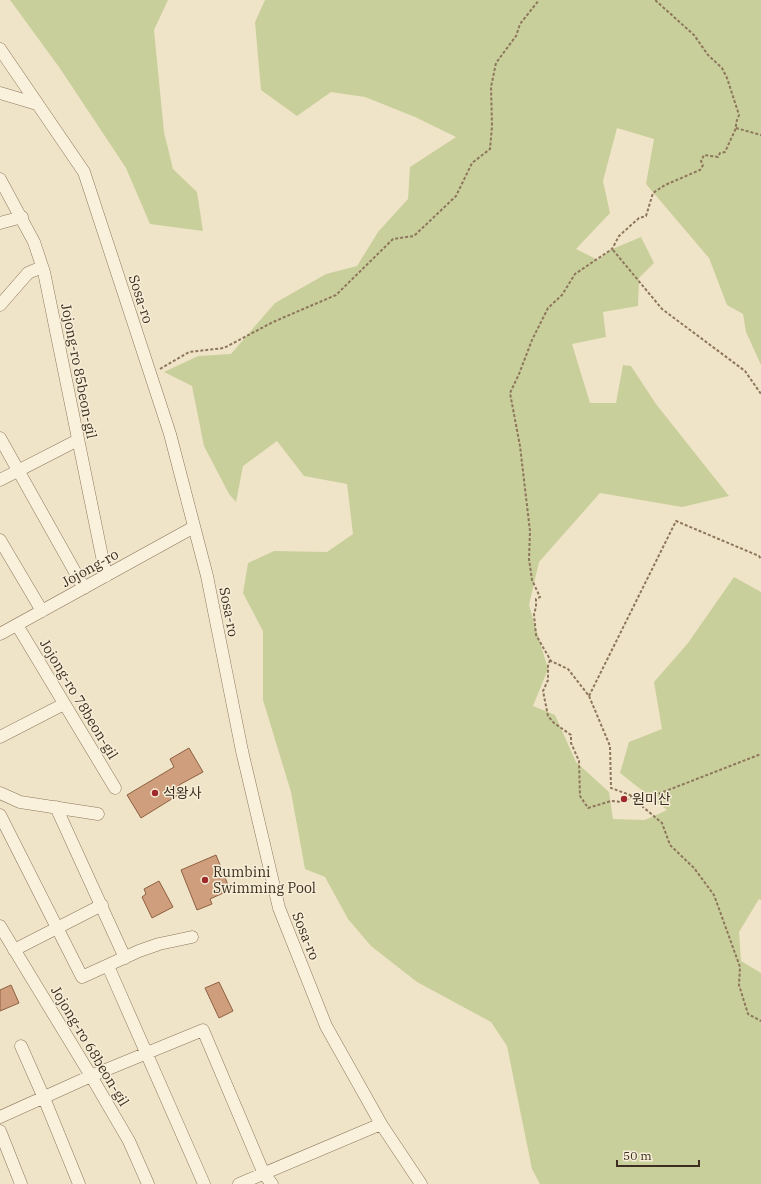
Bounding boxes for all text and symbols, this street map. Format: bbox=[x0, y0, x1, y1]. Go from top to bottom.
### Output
street label: Sosa-ro bbox=[125, 272, 157, 326]
street label: Jojong-ro 85beon-gil bbox=[57, 302, 101, 440]
street label: Jojong-ro bbox=[58, 545, 122, 591]
street label: Sosa-ro bbox=[215, 586, 243, 638]
street label: Jojong-ro 78beon-gil bbox=[36, 636, 122, 762]
place label: 석왕사 bbox=[163, 784, 202, 802]
marker: 석왕사 bbox=[150, 788, 160, 798]
place label: 원미산 bbox=[632, 790, 671, 808]
marker: 원미산 bbox=[619, 794, 629, 804]
place label: Rumbini Swimming Pool bbox=[213, 863, 316, 897]
marker: Rumbini Swimming Pool bbox=[200, 875, 210, 885]
street label: Sosa-ro bbox=[288, 909, 324, 963]
street label: Jojong-ro 68beon-gil bbox=[47, 983, 133, 1109]
scale bar bbox=[617, 1142, 699, 1168]
text: 50 m bbox=[623, 1148, 652, 1163]

